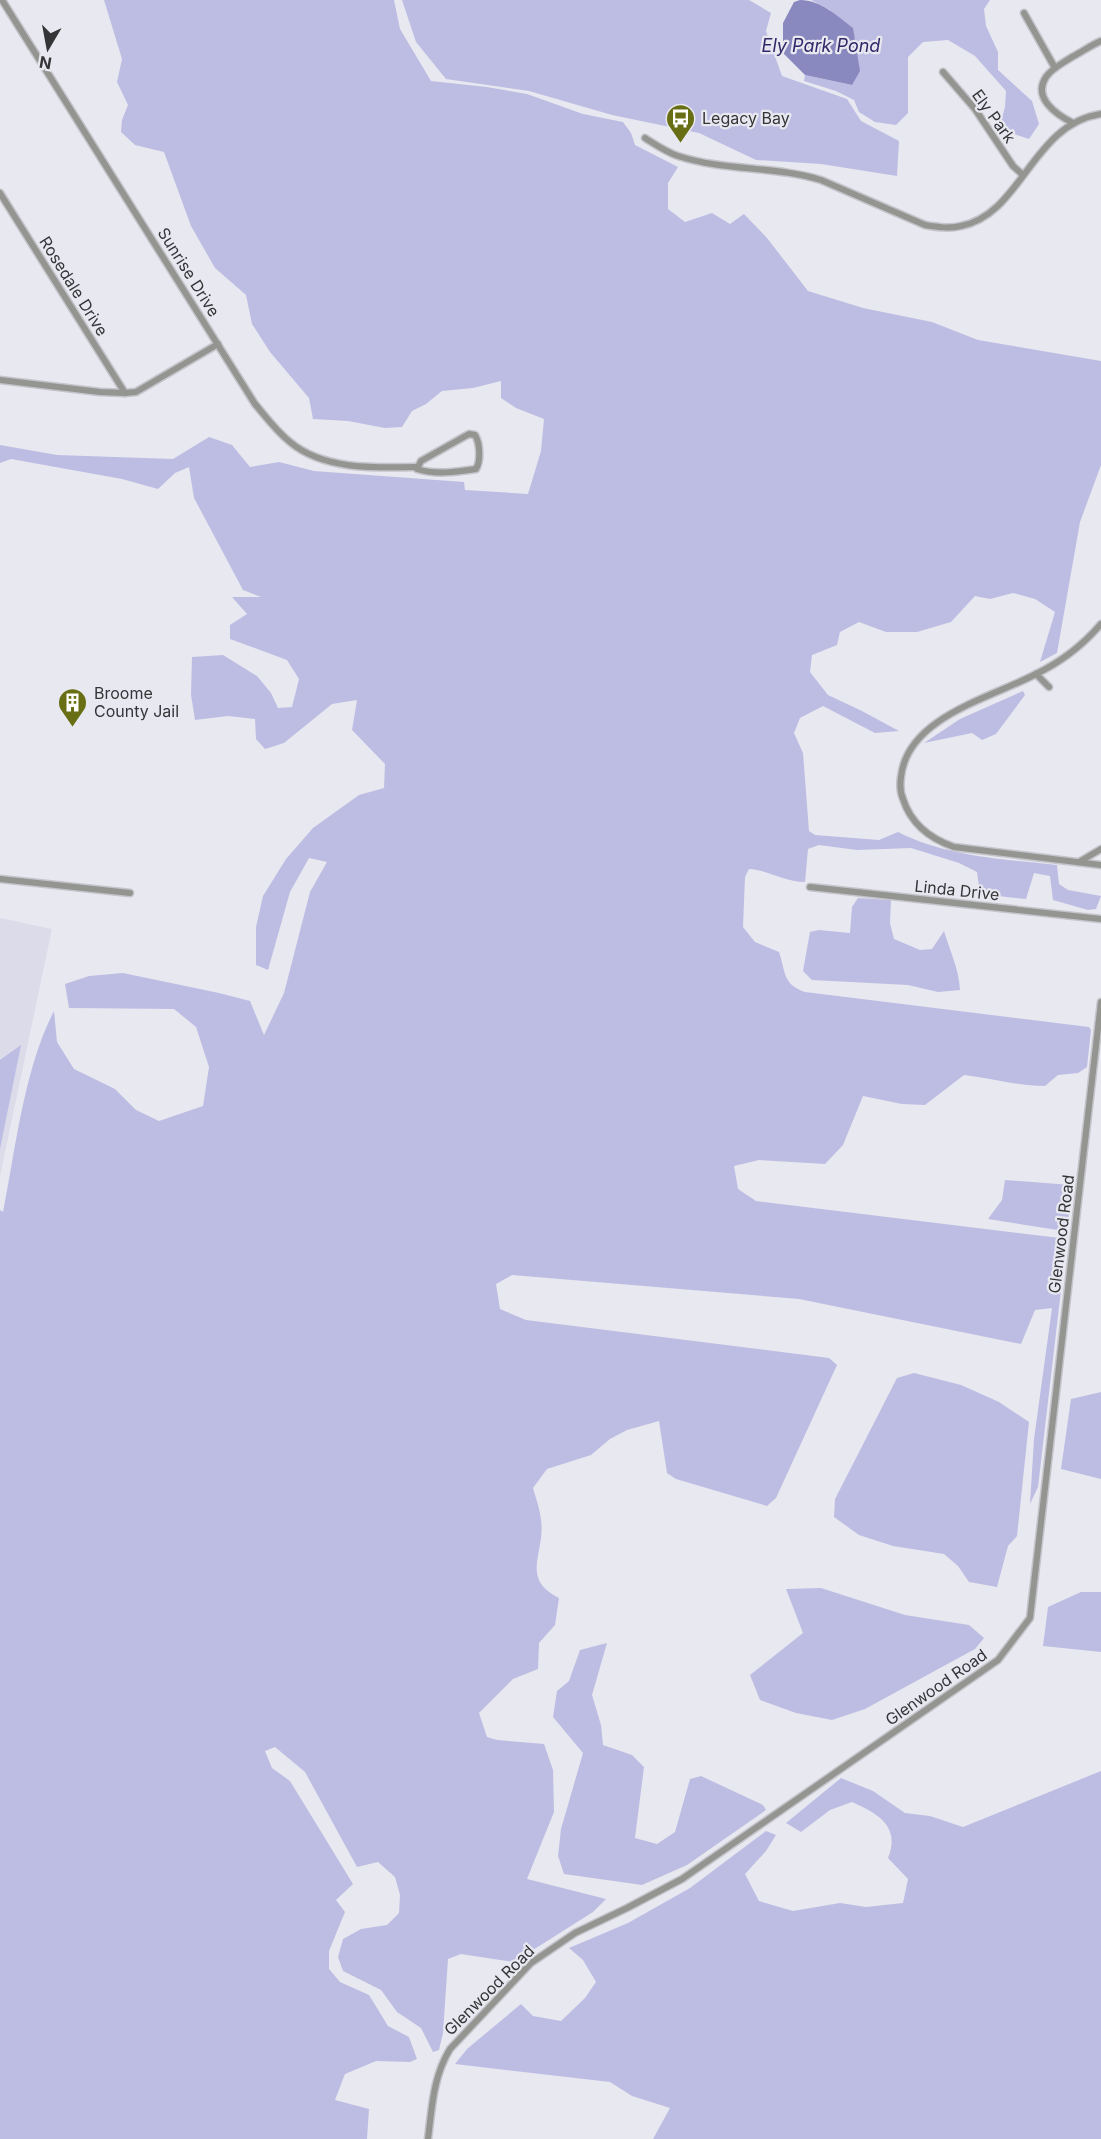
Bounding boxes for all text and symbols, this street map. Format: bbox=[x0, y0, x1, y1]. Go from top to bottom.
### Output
north arrow bbox=[18, 18, 78, 78]
water label: Ely Park Pond bbox=[762, 35, 880, 56]
text: N bbox=[38, 52, 53, 74]
street label: Ely Park bbox=[968, 85, 1020, 147]
bus stop icon: Legacy Bay bbox=[665, 102, 697, 144]
place label: Legacy Bay bbox=[702, 108, 790, 128]
street label: Sunrise Drive bbox=[154, 224, 224, 320]
street label: Rosedale Drive bbox=[35, 233, 113, 339]
place label: Broome County Jail bbox=[94, 683, 179, 721]
building icon: Broome County Jail bbox=[57, 686, 89, 728]
street label: Linda Drive bbox=[914, 876, 1000, 904]
street label: Glenwood Road bbox=[1044, 1173, 1078, 1295]
street label: Glenwood Road bbox=[881, 1645, 991, 1729]
street label: Glenwood Road bbox=[440, 1941, 538, 2039]

